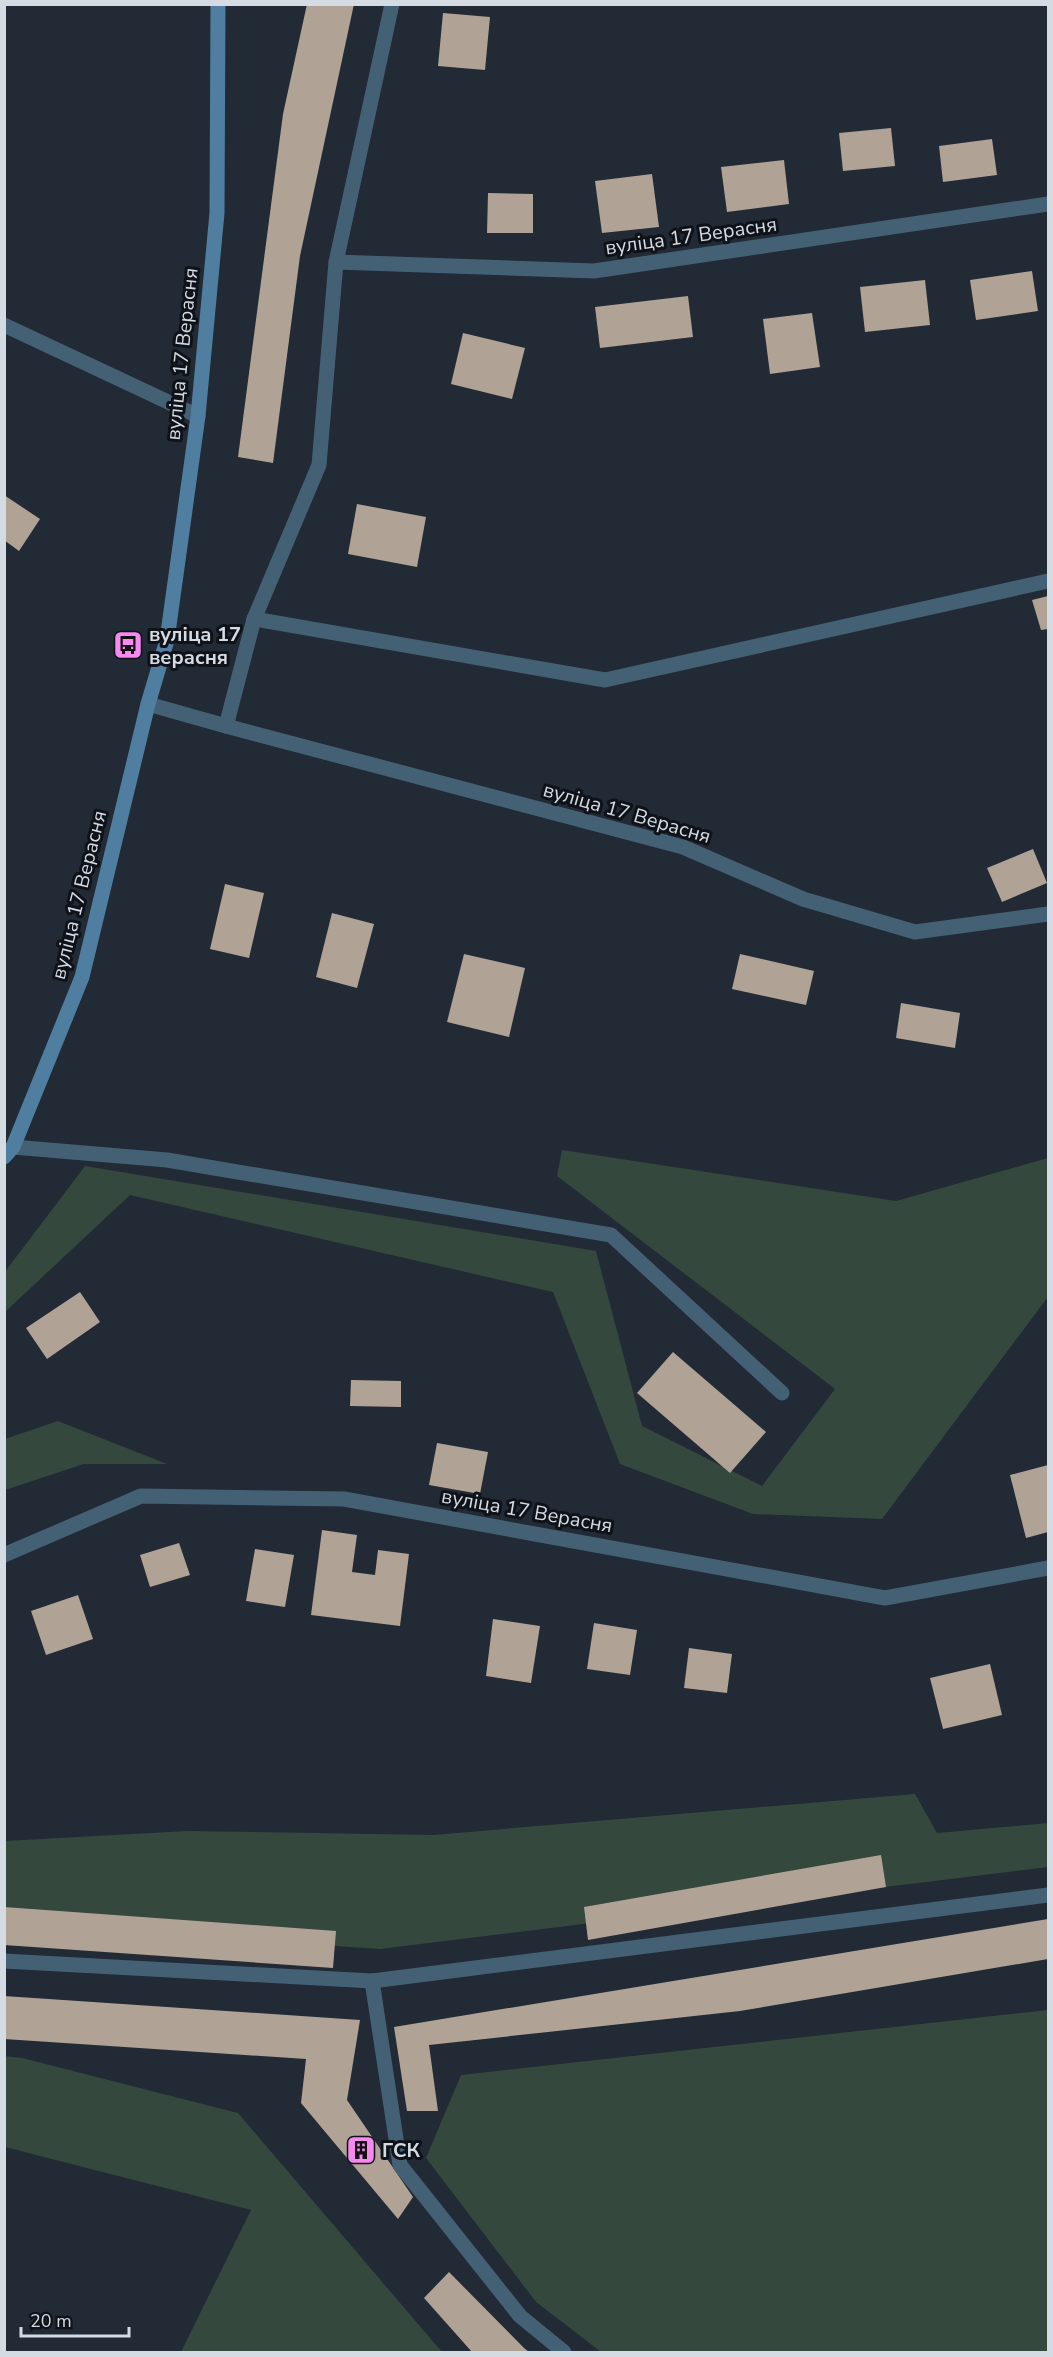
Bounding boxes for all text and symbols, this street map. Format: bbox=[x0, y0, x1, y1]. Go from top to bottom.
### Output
street label: вуліца 17 Верасня bbox=[603, 211, 779, 261]
street label: вуліца 17 Верасня bbox=[160, 266, 204, 442]
place label: вуліца 17 верасня bbox=[149, 621, 241, 671]
bus stop icon: вуліца 17 верасня bbox=[112, 629, 144, 661]
street label: вуліца 17 Верасня bbox=[540, 776, 714, 850]
street label: вуліца 17 Верасня bbox=[45, 808, 113, 982]
street label: вуліца 17 Верасня bbox=[439, 1483, 615, 1539]
building icon: ГСК bbox=[345, 2134, 377, 2166]
place label: ГСК bbox=[382, 2137, 421, 2164]
scale bar bbox=[21, 2300, 129, 2338]
text: 20 m bbox=[30, 2309, 72, 2333]

